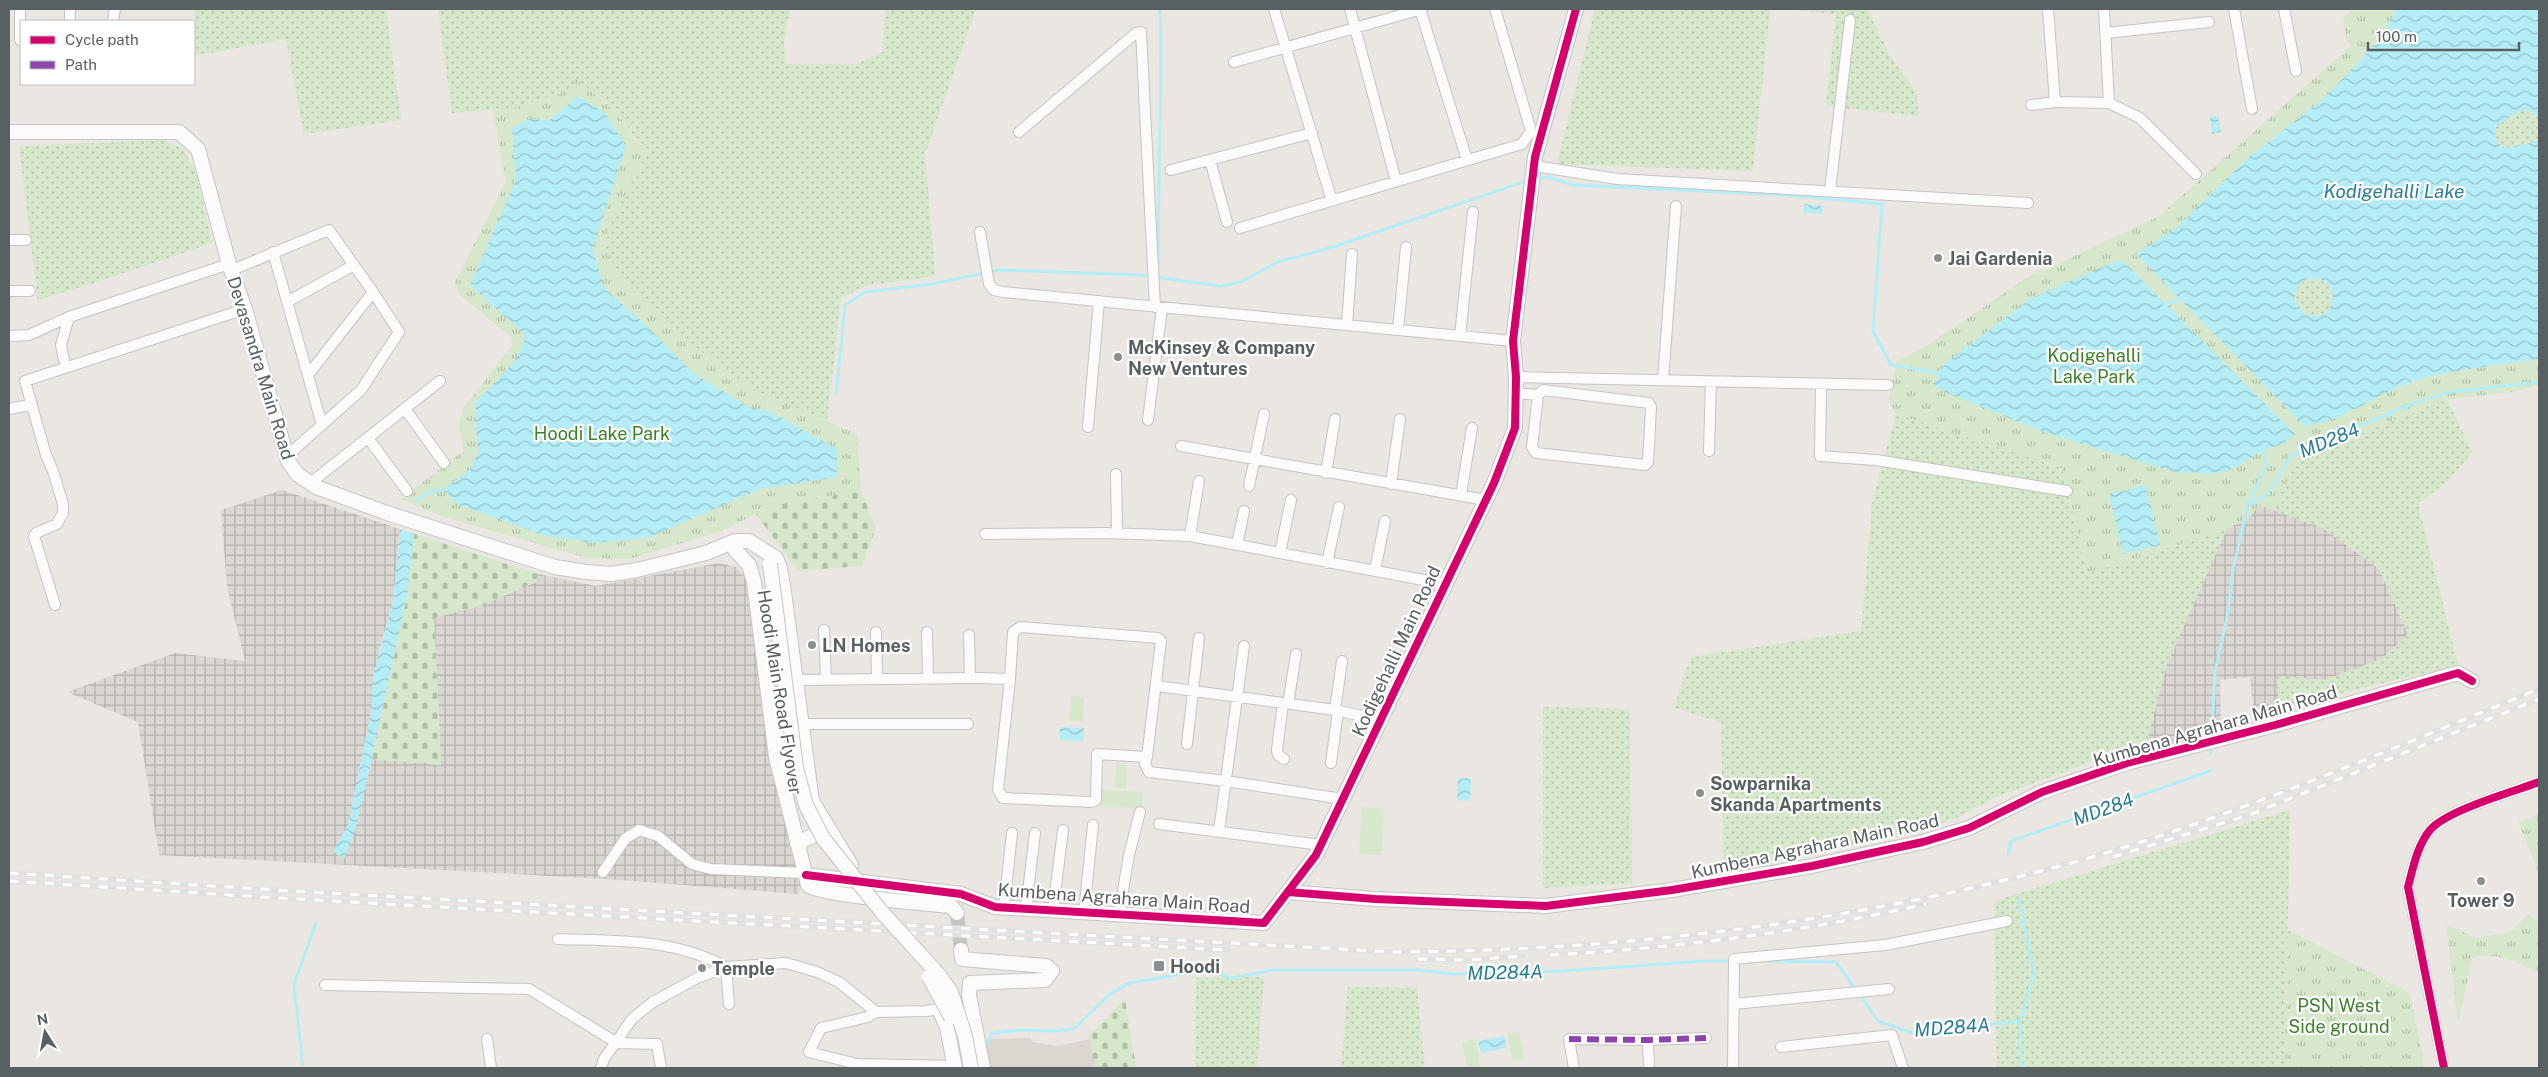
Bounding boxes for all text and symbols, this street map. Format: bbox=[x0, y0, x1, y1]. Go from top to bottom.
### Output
legend bbox=[20, 20, 195, 85]
scale bar bbox=[2368, 20, 2519, 52]
text: 100 m bbox=[2376, 28, 2417, 45]
text: Cycle path bbox=[65, 31, 139, 48]
text: Path bbox=[65, 56, 97, 73]
water label: Kodigehalli Lake bbox=[2324, 180, 2464, 202]
place label: Jai Gardenia bbox=[1948, 248, 2053, 269]
marker: Jai Gardenia bbox=[1932, 252, 1944, 264]
street label: Devasandra Main Road bbox=[223, 274, 299, 462]
place label: McKinsey & Company New Ventures bbox=[1128, 337, 1315, 379]
park label: Kodigehalli Lake Park bbox=[2047, 345, 2141, 387]
marker: McKinsey & Company New Ventures bbox=[1112, 351, 1124, 363]
water label: MD284 bbox=[2296, 418, 2362, 462]
park label: Hoodi Lake Park bbox=[534, 423, 670, 444]
street label: Kodigehalli Main Road bbox=[1347, 562, 1445, 740]
street label: Hoodi Main Road Flyover bbox=[753, 588, 807, 796]
place label: LN Homes bbox=[822, 635, 910, 656]
marker: LN Homes bbox=[806, 639, 818, 651]
street label: Kumbena Agrahara Main Road bbox=[2091, 681, 2339, 771]
place label: Sowparnika Skanda Apartments bbox=[1710, 773, 1881, 815]
marker: Sowparnika Skanda Apartments bbox=[1694, 787, 1706, 799]
water label: MD284 bbox=[2070, 788, 2136, 830]
street label: Kumbena Agrahara Main Road bbox=[1689, 809, 1941, 883]
marker: Tower 9 bbox=[2475, 875, 2487, 887]
street label: Kumbena Agrahara Main Road bbox=[997, 879, 1251, 917]
place label: Tower 9 bbox=[2447, 890, 2515, 911]
place label: Hoodi bbox=[1170, 956, 1220, 977]
place label: Temple bbox=[712, 958, 775, 979]
marker: Hoodi bbox=[1152, 959, 1166, 973]
water label: MD284A bbox=[1467, 960, 1543, 984]
marker: Temple bbox=[696, 962, 708, 974]
park label: PSN West Side ground bbox=[2288, 995, 2390, 1037]
north arrow bbox=[20, 1007, 70, 1057]
text: N bbox=[36, 1010, 49, 1028]
water label: MD284A bbox=[1913, 1013, 1991, 1041]

